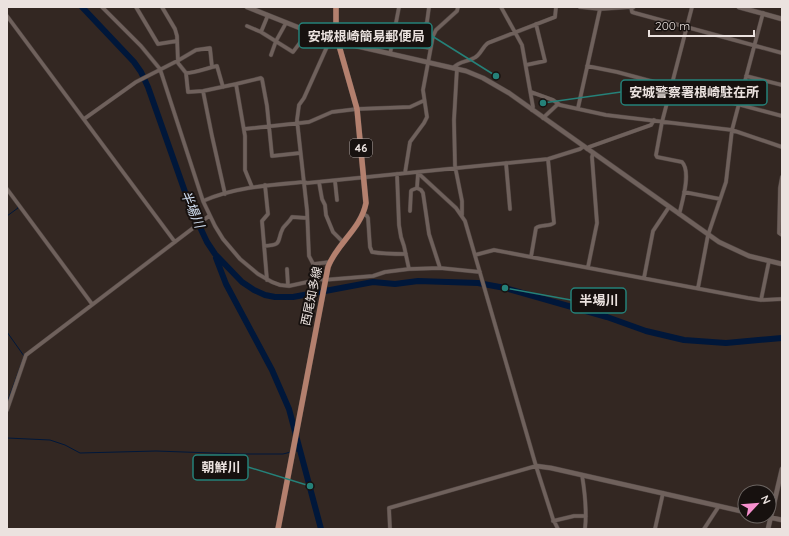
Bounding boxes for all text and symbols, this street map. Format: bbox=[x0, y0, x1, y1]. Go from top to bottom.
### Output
scale bar bbox=[649, 12, 754, 38]
text: 200 m bbox=[655, 18, 690, 33]
callout: 安城根崎簡易郵便局 bbox=[299, 23, 432, 48]
text: 安城根崎簡易郵便局 bbox=[307, 28, 425, 44]
callout: 安城警察署根崎駐在所 bbox=[621, 80, 767, 105]
text: 安城警察署根崎駐在所 bbox=[629, 84, 759, 100]
road number: 46 bbox=[350, 139, 372, 157]
water label: 半場川 bbox=[178, 188, 209, 232]
street label: 西尾知多線 bbox=[297, 265, 325, 327]
callout: 半場川 bbox=[571, 288, 626, 313]
text: 半場川 bbox=[579, 292, 619, 308]
callout: 朝鮮川 bbox=[193, 455, 248, 480]
text: 朝鮮川 bbox=[201, 459, 241, 475]
north arrow bbox=[737, 484, 777, 524]
text: N bbox=[758, 493, 774, 506]

